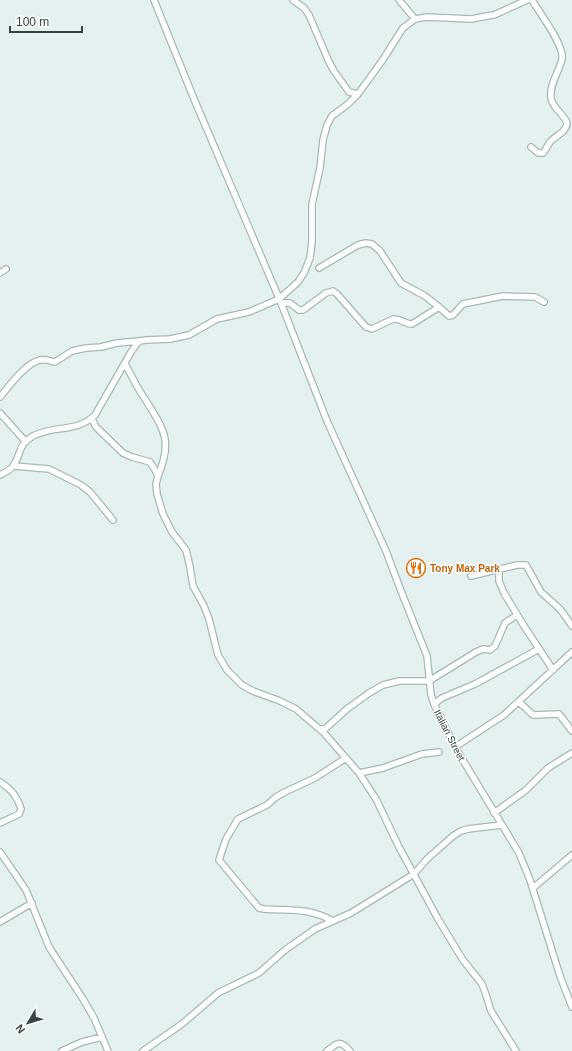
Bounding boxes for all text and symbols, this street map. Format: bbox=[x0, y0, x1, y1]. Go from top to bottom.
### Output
scale bar bbox=[10, 8, 82, 34]
text: 100 m bbox=[16, 15, 49, 29]
restaurant icon: Tony Max Park bbox=[405, 557, 427, 579]
place label: Tony Max Park bbox=[430, 563, 500, 574]
street label: Italian Street bbox=[432, 708, 467, 763]
north arrow bbox=[8, 1003, 48, 1043]
text: N bbox=[13, 1022, 27, 1036]

